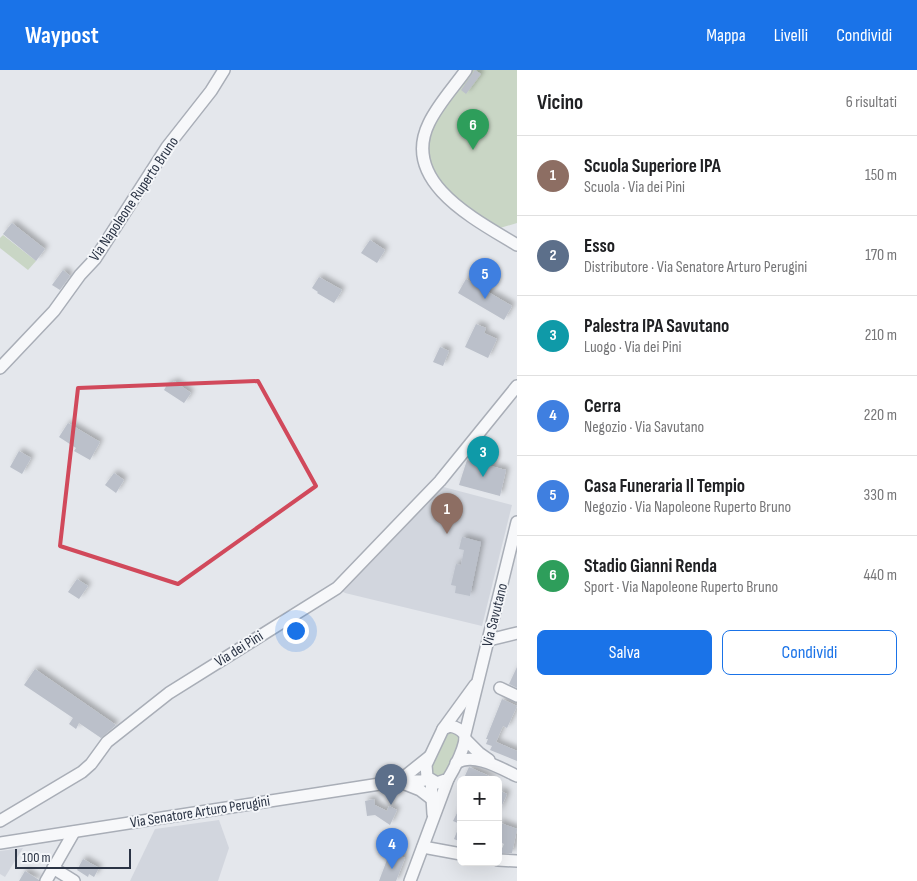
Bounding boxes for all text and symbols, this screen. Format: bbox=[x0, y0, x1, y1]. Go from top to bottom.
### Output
text: Waypost bbox=[25, 21, 99, 50]
text: Mappa bbox=[706, 25, 746, 46]
text: Livelli bbox=[774, 25, 808, 46]
text: Condividi bbox=[836, 25, 892, 46]
text: Vicino bbox=[537, 90, 583, 115]
text: 6 risultati bbox=[846, 93, 897, 112]
pin: 6 bbox=[457, 109, 489, 150]
street label: Via Napoleone Ruperto Bruno bbox=[85, 133, 183, 265]
text: Scuola Superiore IPA bbox=[584, 155, 721, 178]
text: 1 bbox=[550, 166, 556, 185]
text: 150 m bbox=[865, 166, 897, 185]
text: Scuola · Via dei Pini bbox=[584, 178, 685, 197]
text: Esso bbox=[584, 235, 615, 258]
text: 2 bbox=[549, 246, 557, 265]
text: 170 m bbox=[865, 246, 897, 265]
pin: 5 bbox=[469, 258, 501, 299]
text: Distributore · Via Senatore Arturo Perugini bbox=[584, 258, 807, 277]
text: Palestra IPA Savutano bbox=[584, 315, 729, 338]
text: 3 bbox=[549, 326, 557, 345]
text: 210 m bbox=[865, 326, 897, 345]
text: Luogo · Via dei Pini bbox=[584, 338, 682, 357]
text: Cerra bbox=[584, 395, 621, 418]
text: 4 bbox=[549, 406, 557, 425]
text: 220 m bbox=[864, 406, 897, 425]
text: Negozio · Via Savutano bbox=[584, 418, 704, 437]
pin: 3 bbox=[467, 436, 499, 477]
text: Casa Funeraria Il Tempio bbox=[584, 475, 745, 498]
text: 5 bbox=[549, 486, 557, 505]
text: 330 m bbox=[864, 486, 897, 505]
pin: 1 bbox=[431, 493, 463, 534]
text: Negozio · Via Napoleone Ruperto Bruno bbox=[584, 498, 791, 517]
text: Stadio Gianni Renda bbox=[584, 555, 717, 578]
text: 6 bbox=[549, 566, 557, 585]
text: 440 m bbox=[864, 566, 897, 585]
text: Sport · Via Napoleone Ruperto Bruno bbox=[584, 578, 778, 597]
street label: Via Savutano bbox=[478, 581, 512, 649]
your location bbox=[283, 618, 309, 644]
street label: Via dei Pini bbox=[211, 627, 267, 671]
button: Salva bbox=[537, 630, 712, 675]
button: Condividi bbox=[722, 630, 897, 675]
pin: 2 bbox=[375, 764, 407, 805]
map controls bbox=[457, 776, 502, 866]
button: + bbox=[457, 776, 502, 821]
street label: Via Senatore Arturo Perugini bbox=[129, 792, 271, 832]
button: − bbox=[457, 821, 502, 866]
pin: 4 bbox=[376, 828, 408, 869]
scale bar bbox=[15, 846, 131, 869]
text: 100 m bbox=[22, 849, 51, 866]

